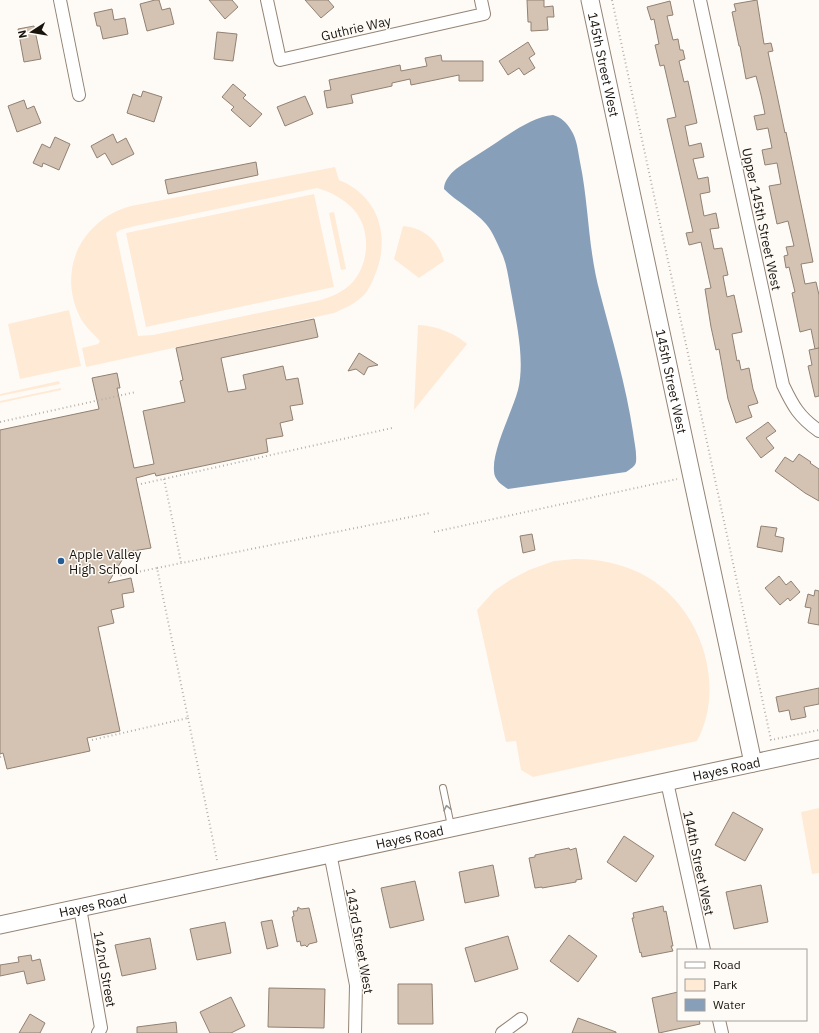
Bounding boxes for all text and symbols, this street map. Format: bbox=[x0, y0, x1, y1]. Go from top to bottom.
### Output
street label: 145th Street West bbox=[584, 11, 623, 119]
north arrow bbox=[12, 12, 52, 52]
street label: Guthrie Way bbox=[319, 12, 393, 45]
text: N bbox=[15, 29, 30, 39]
street label: Upper 145th Street West bbox=[738, 146, 785, 292]
street label: 145th Street West bbox=[652, 328, 690, 435]
place label: Apple Valley High School bbox=[69, 546, 142, 578]
marker: Apple Valley High School bbox=[56, 556, 66, 566]
street label: Hayes Road bbox=[691, 754, 762, 785]
one-way arrow bbox=[443, 805, 451, 811]
street label: 144th Street West bbox=[679, 809, 718, 917]
street label: Hayes Road bbox=[374, 822, 445, 853]
street label: 143rd Street West bbox=[342, 887, 377, 995]
street label: Hayes Road bbox=[57, 890, 129, 921]
street label: 142nd Street bbox=[89, 930, 120, 1009]
legend bbox=[677, 949, 807, 1021]
text: Road bbox=[713, 957, 741, 972]
text: Park bbox=[713, 977, 738, 992]
text: Water bbox=[713, 997, 746, 1012]

